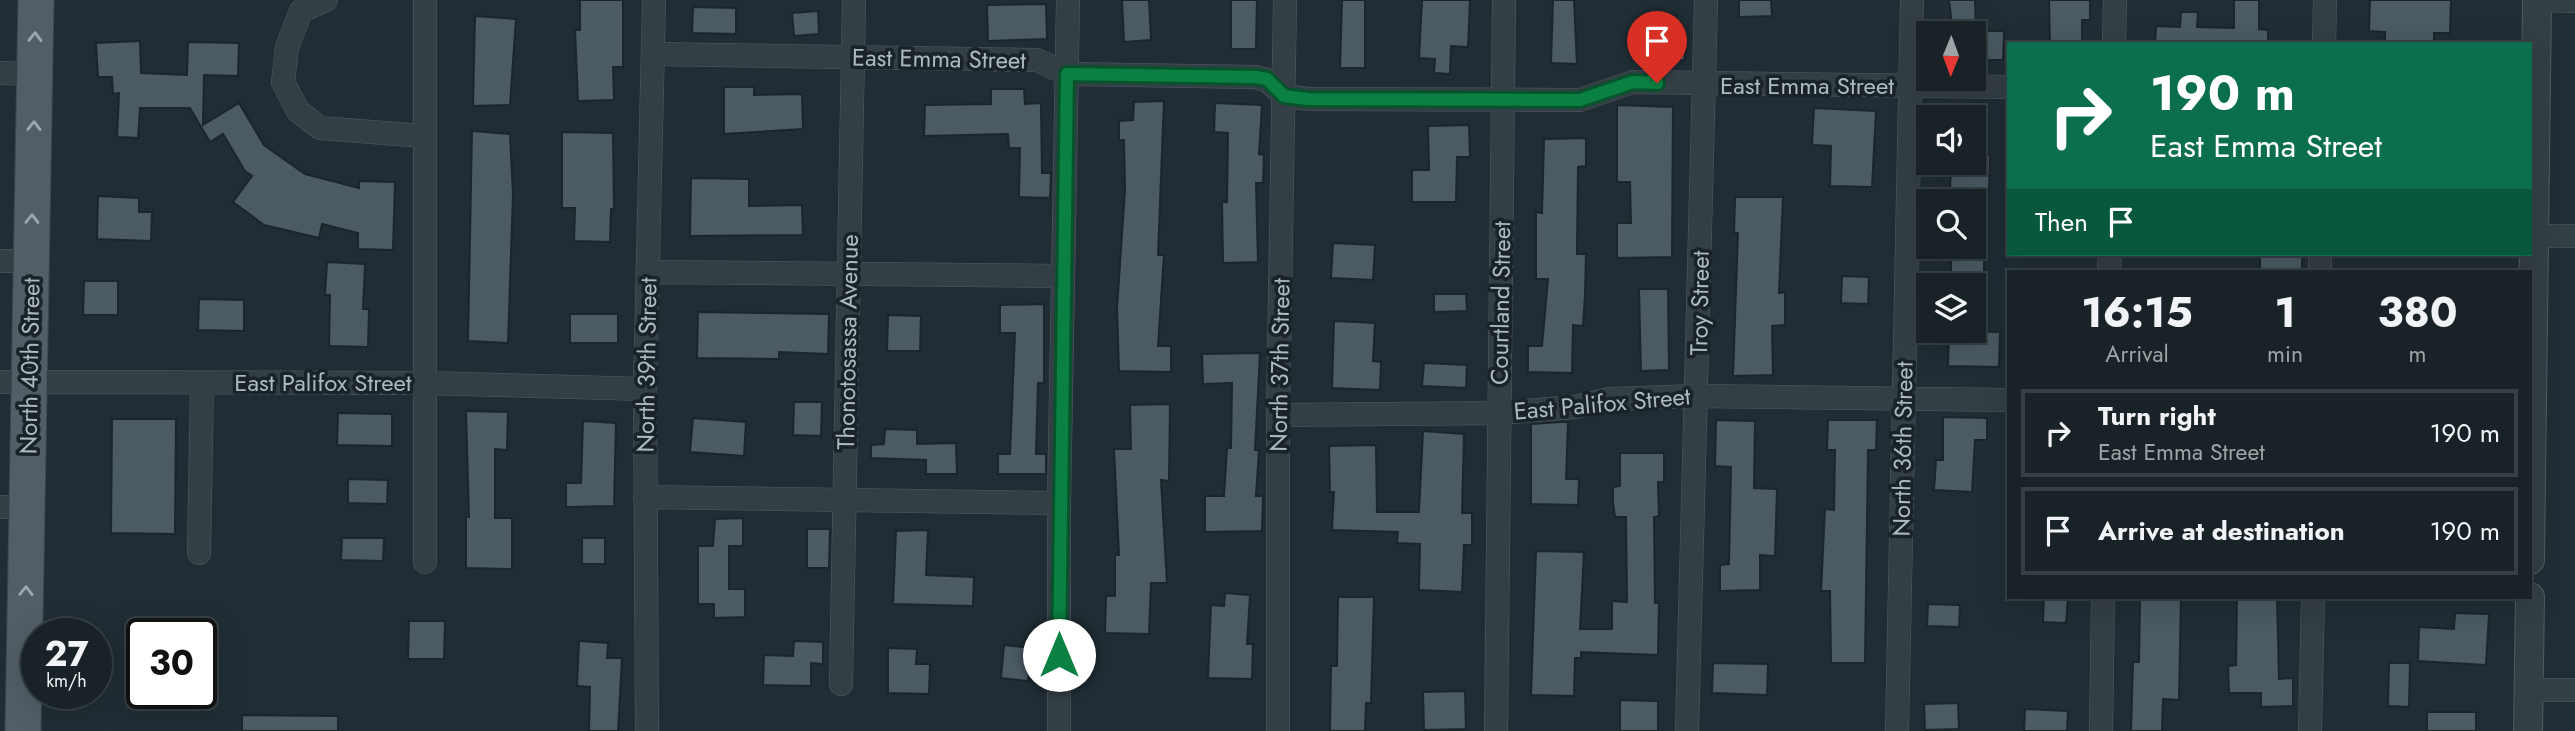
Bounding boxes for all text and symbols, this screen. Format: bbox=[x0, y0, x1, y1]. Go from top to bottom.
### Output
pin bbox=[1627, 11, 1687, 83]
north arrow bbox=[1916, 21, 1986, 91]
map controls bbox=[1916, 21, 1986, 343]
icon: arrive bbox=[1638, 22, 1676, 60]
one-way arrow bbox=[27, 31, 43, 42]
street label: East Emma Street bbox=[852, 39, 1027, 78]
text: 190 m bbox=[2150, 58, 2295, 128]
street label: East Emma Street bbox=[1720, 68, 1894, 103]
icon: right bbox=[2035, 70, 2126, 161]
button: sound bbox=[1916, 105, 1986, 175]
one-way arrow bbox=[26, 120, 41, 131]
text: East Emma Street bbox=[2150, 123, 2382, 169]
button: search bbox=[1916, 189, 1986, 259]
text: Then bbox=[2035, 203, 2088, 241]
icon: arrive bbox=[2102, 203, 2140, 241]
one-way arrow bbox=[24, 213, 40, 223]
street label: Courtland Street bbox=[1482, 220, 1519, 385]
street label: Thonotosassa Avenue bbox=[828, 234, 867, 450]
street label: Troy Street bbox=[1681, 250, 1718, 356]
button: layers bbox=[1916, 273, 1986, 343]
street label: North 40th Street bbox=[10, 277, 49, 455]
street label: North 39th Street bbox=[627, 277, 666, 453]
street label: North 37th Street bbox=[1260, 278, 1299, 452]
text: 16:15 bbox=[2081, 282, 2193, 343]
text: 1 bbox=[2274, 282, 2296, 343]
text: 380 bbox=[2377, 282, 2458, 343]
text: Arrival bbox=[2105, 337, 2169, 371]
text: min bbox=[2267, 337, 2303, 371]
text: m bbox=[2409, 337, 2427, 371]
street label: North 36th Street bbox=[1883, 361, 1922, 537]
street label: East Palifox Street bbox=[234, 365, 412, 400]
street label: East Palifox Street bbox=[1512, 378, 1692, 429]
text: Turn right bbox=[2098, 397, 2216, 435]
icon: right bbox=[2039, 414, 2077, 452]
text: 190 m bbox=[2430, 414, 2500, 452]
text: East Emma Street bbox=[2098, 435, 2265, 469]
icon: arrive bbox=[2039, 512, 2077, 550]
text: Arrive at destination bbox=[2098, 512, 2345, 550]
text: 190 m bbox=[2430, 512, 2500, 550]
one-way arrow bbox=[18, 586, 33, 597]
speed limit sign: 30 bbox=[126, 618, 217, 709]
position arrow bbox=[1022, 618, 1096, 692]
text: 27 bbox=[44, 629, 89, 679]
text: km/h bbox=[46, 668, 87, 694]

